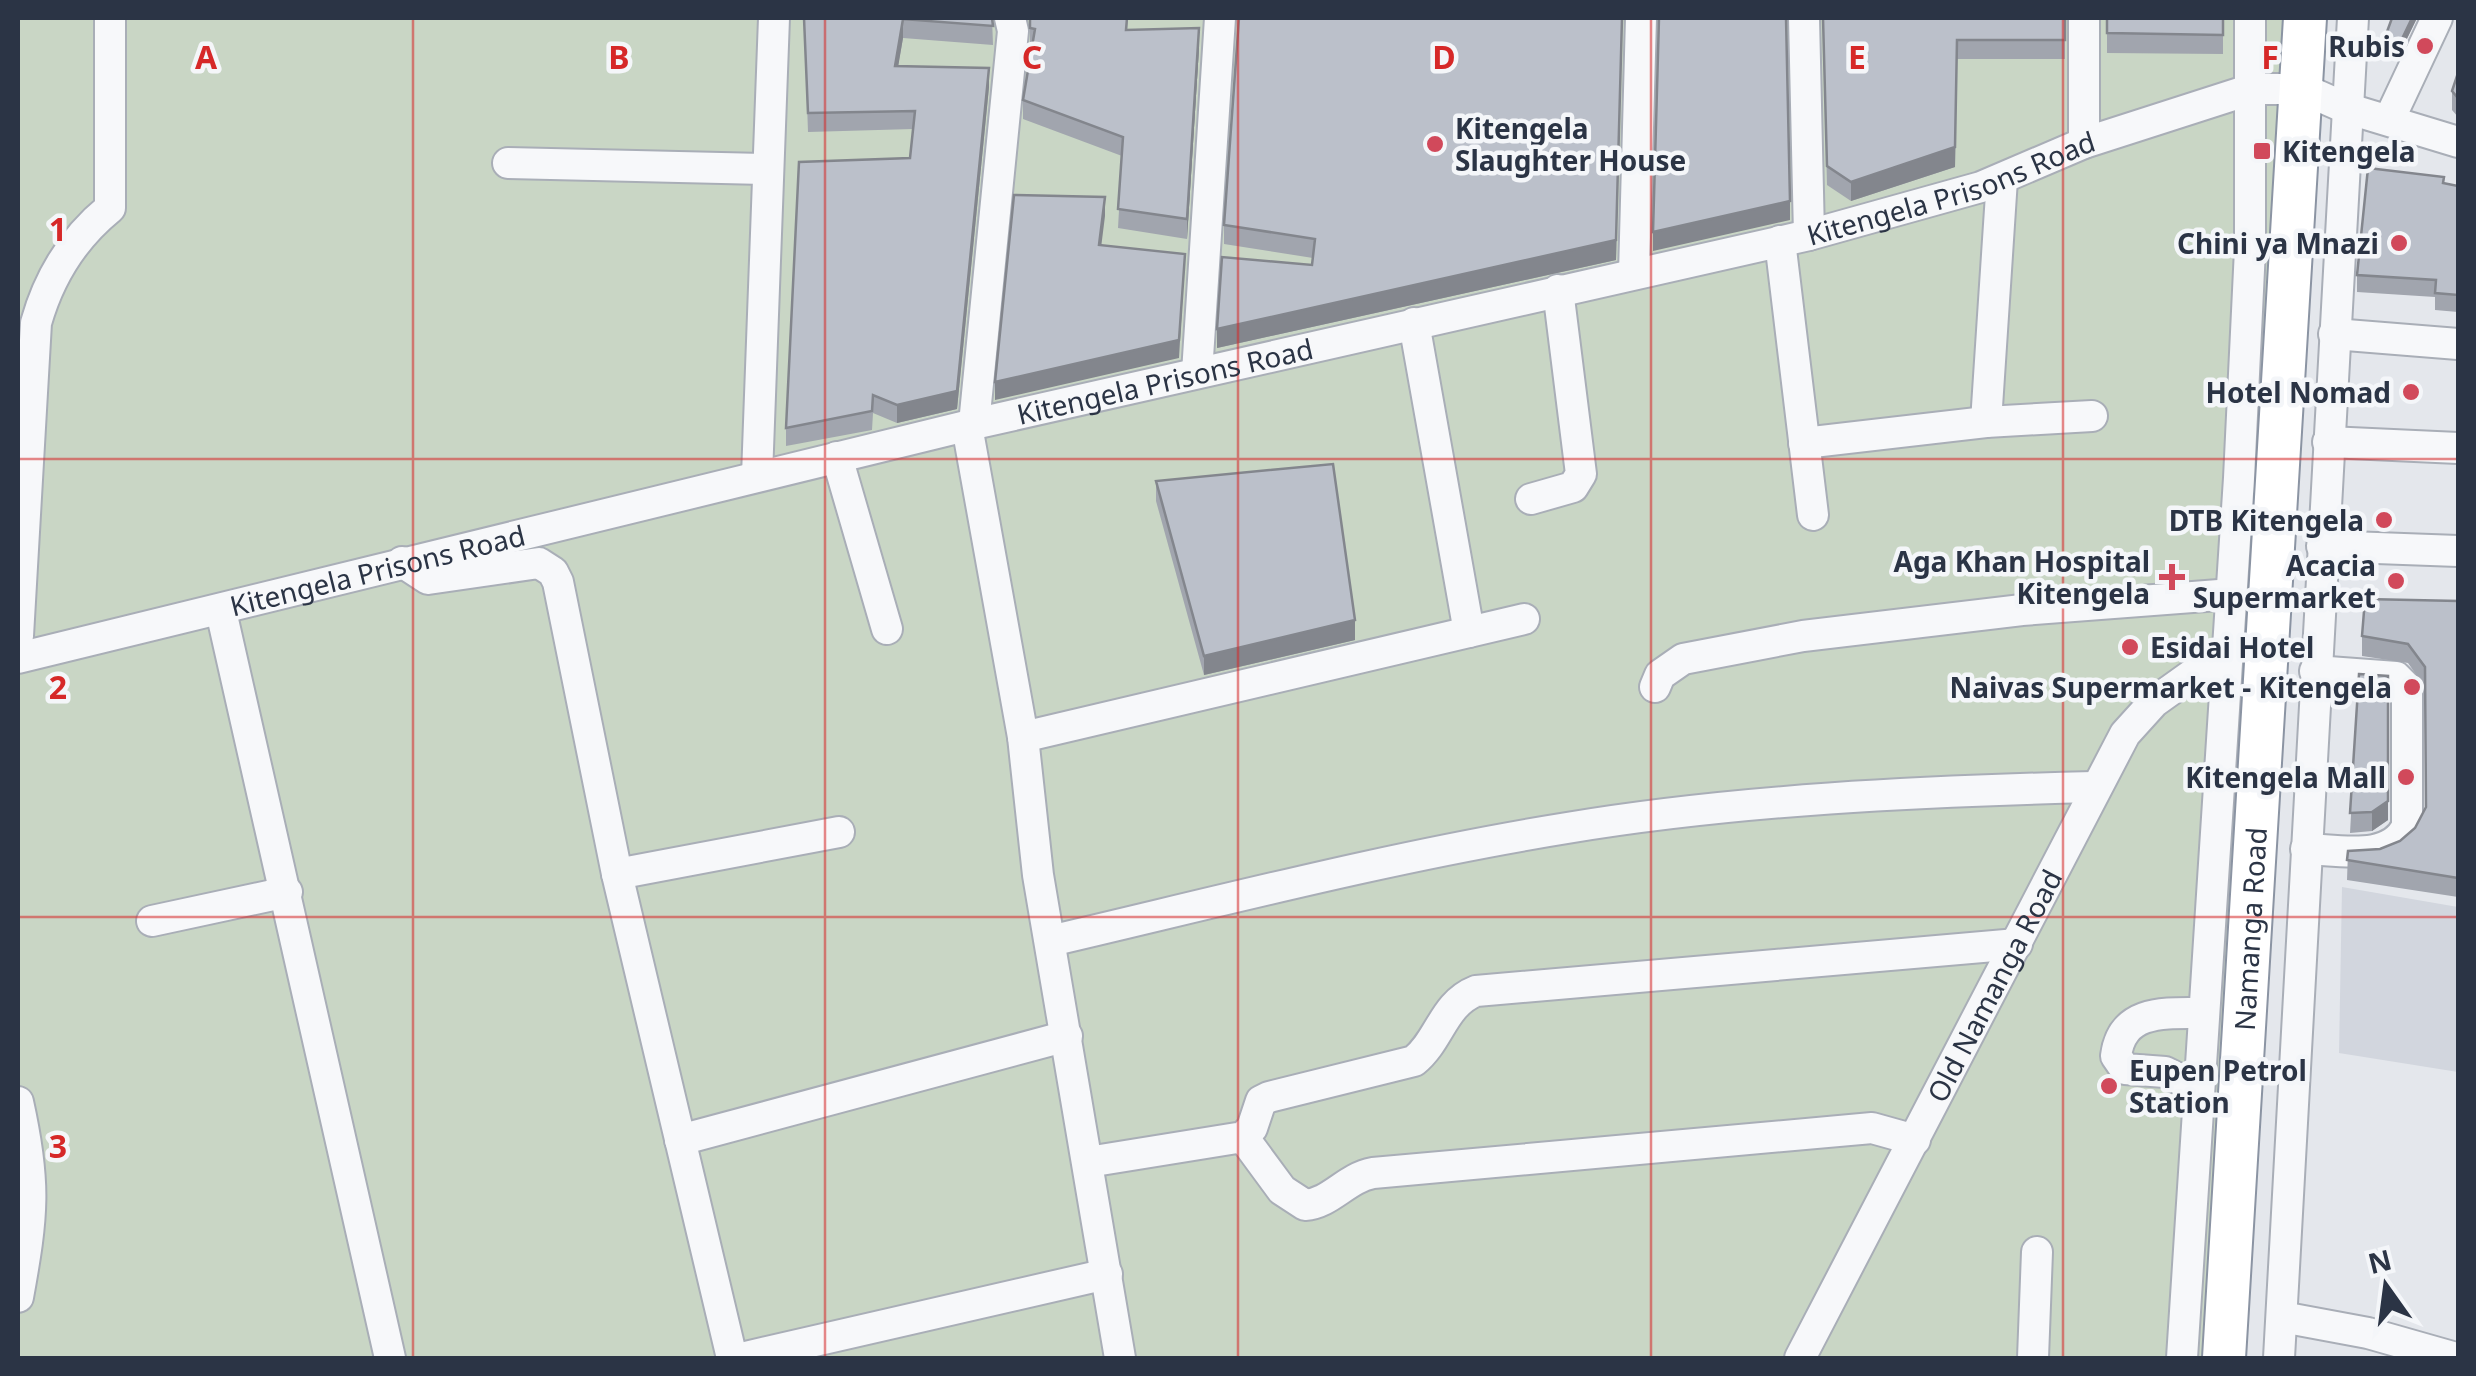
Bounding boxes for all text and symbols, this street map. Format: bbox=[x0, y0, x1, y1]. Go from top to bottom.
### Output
place label: Rubis bbox=[2328, 27, 2405, 65]
text: A bbox=[195, 35, 218, 78]
text: B bbox=[608, 35, 630, 78]
text: C bbox=[1022, 35, 1042, 78]
text: D bbox=[1432, 35, 1456, 78]
text: E bbox=[1848, 35, 1866, 78]
text: F bbox=[2261, 35, 2279, 78]
marker: Rubis bbox=[2414, 35, 2436, 57]
place label: Kitengela Slaughter House bbox=[1455, 109, 1686, 179]
street label: Kitengela Prisons Road bbox=[1802, 122, 2100, 254]
place label: Kitengela bbox=[2282, 132, 2416, 170]
marker: Kitengela Slaughter House bbox=[1424, 133, 1446, 155]
marker: Kitengela bbox=[2251, 140, 2273, 162]
text: 1 bbox=[49, 207, 67, 250]
place label: Chini ya Mnazi bbox=[2177, 224, 2379, 262]
marker: Chini ya Mnazi bbox=[2388, 232, 2410, 254]
street label: Kitengela Prisons Road bbox=[1013, 329, 1317, 433]
place label: Hotel Nomad bbox=[2206, 373, 2391, 411]
marker: Hotel Nomad bbox=[2400, 381, 2422, 403]
place label: DTB Kitengela bbox=[2169, 501, 2364, 539]
marker: DTB Kitengela bbox=[2373, 509, 2395, 531]
street label: Kitengela Prisons Road bbox=[226, 516, 529, 624]
place label: Aga Khan Hospital Kitengela bbox=[1894, 542, 2150, 612]
place label: Acacia Supermarket bbox=[2193, 546, 2376, 616]
marker: Aga Khan Hospital Kitengela bbox=[2159, 564, 2185, 590]
marker: Acacia Supermarket bbox=[2385, 570, 2407, 592]
place label: Esidai Hotel bbox=[2150, 628, 2314, 666]
marker: Esidai Hotel bbox=[2119, 636, 2141, 658]
text: 2 bbox=[49, 665, 67, 708]
place label: Naivas Supermarket - Kitengela bbox=[1950, 668, 2392, 706]
marker: Naivas Supermarket - Kitengela bbox=[2401, 676, 2423, 698]
place label: Kitengela Mall bbox=[2185, 758, 2386, 796]
marker: Kitengela Mall bbox=[2395, 766, 2417, 788]
street label: Namanga Road bbox=[2225, 826, 2275, 1032]
street label: Old Namanga Road bbox=[1918, 863, 2070, 1108]
place label: Eupen Petrol Station bbox=[2129, 1051, 2307, 1121]
marker: Eupen Petrol Station bbox=[2098, 1075, 2120, 1097]
text: 3 bbox=[49, 1124, 67, 1167]
north arrow bbox=[2336, 1236, 2436, 1336]
text: N bbox=[2364, 1240, 2395, 1282]

